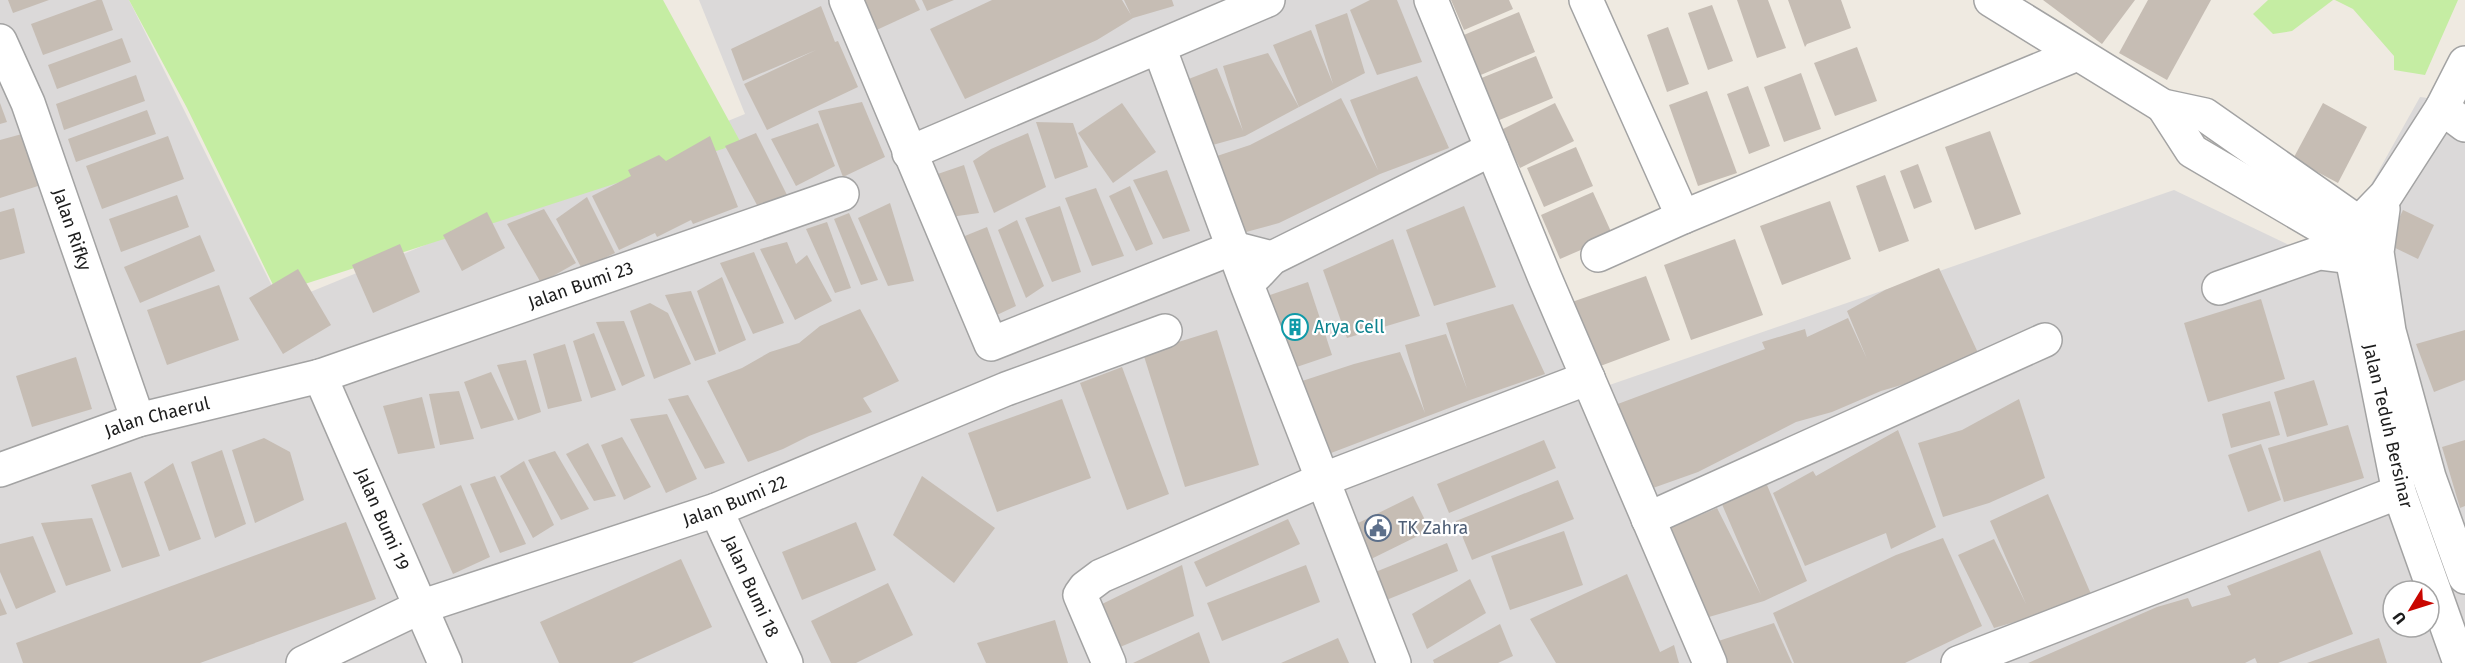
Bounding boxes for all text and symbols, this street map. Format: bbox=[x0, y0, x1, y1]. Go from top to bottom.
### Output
street label: Jalan Rifky bbox=[48, 186, 96, 274]
street label: Jalan Bumi 23 bbox=[525, 257, 636, 314]
building icon: Arya Cell bbox=[1280, 312, 1310, 342]
place label: Arya Cell bbox=[1314, 316, 1384, 338]
street label: Jalan Teduh Bersinar bbox=[2358, 342, 2418, 511]
street label: Jalan Chaerul bbox=[101, 392, 212, 442]
street label: Jalan Bumi 19 bbox=[350, 464, 414, 574]
street label: Jalan Bumi 22 bbox=[680, 471, 790, 531]
public building icon: TK Zahra bbox=[1363, 513, 1393, 543]
place label: TK Zahra bbox=[1398, 517, 1468, 539]
street label: Jalan Bumi 18 bbox=[718, 532, 784, 641]
north arrow bbox=[2381, 579, 2441, 639]
text: U bbox=[2389, 608, 2410, 628]

